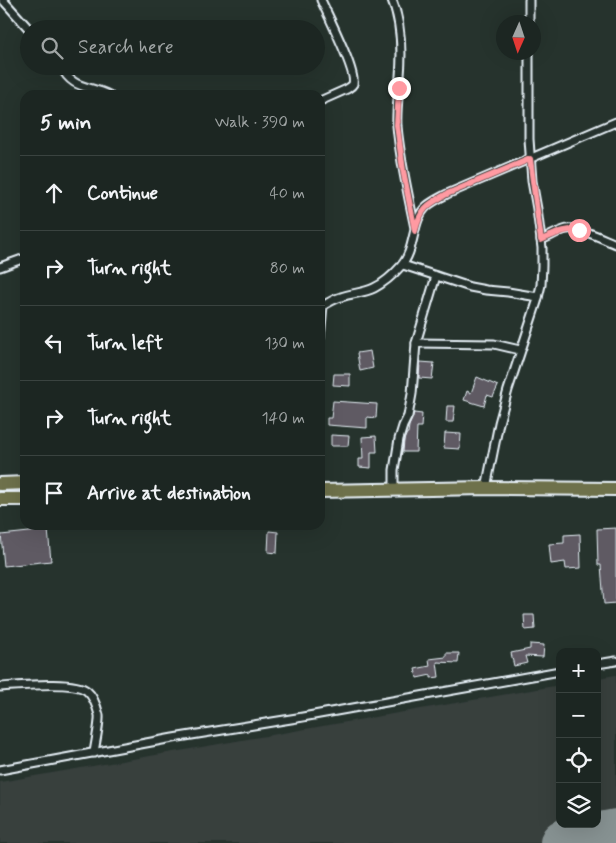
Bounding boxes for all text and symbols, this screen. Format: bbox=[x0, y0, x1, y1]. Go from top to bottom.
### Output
north arrow bbox=[496, 15, 541, 60]
search box bbox=[20, 20, 325, 75]
icon: search bbox=[38, 34, 66, 62]
text: Search here bbox=[78, 35, 174, 60]
route end bbox=[388, 77, 411, 100]
text: 5 min bbox=[40, 109, 92, 137]
text: Walk · 390 m bbox=[215, 112, 305, 133]
icon: ahead bbox=[40, 179, 68, 207]
text: Continue bbox=[87, 181, 158, 206]
text: 40 m bbox=[269, 183, 305, 204]
route start bbox=[568, 219, 591, 242]
icon: right bbox=[40, 254, 68, 282]
text: Turn right bbox=[87, 256, 171, 281]
text: 80 m bbox=[270, 258, 305, 279]
icon: left bbox=[40, 329, 68, 357]
text: Turn left bbox=[87, 331, 163, 356]
text: 130 m bbox=[264, 333, 305, 354]
icon: right bbox=[40, 404, 68, 432]
text: Turn right bbox=[87, 406, 171, 431]
text: 140 m bbox=[261, 408, 305, 429]
icon: arrive bbox=[40, 479, 68, 507]
text: Arrive at destination bbox=[87, 481, 251, 506]
map controls bbox=[556, 648, 601, 828]
button: + bbox=[556, 648, 601, 693]
button: − bbox=[556, 693, 601, 738]
button: locate bbox=[556, 738, 601, 783]
button: layers bbox=[556, 783, 601, 828]

